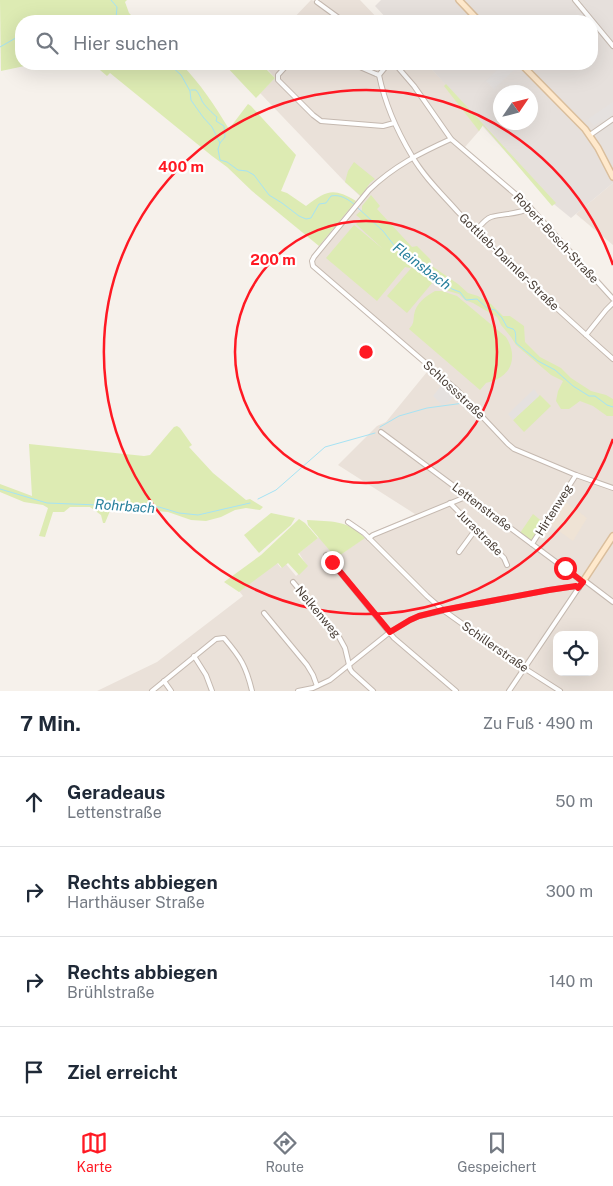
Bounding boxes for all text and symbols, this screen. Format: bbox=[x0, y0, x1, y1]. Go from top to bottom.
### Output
search box bbox=[15, 15, 598, 70]
icon: search bbox=[33, 29, 61, 57]
text: Hier suchen bbox=[73, 32, 179, 54]
north arrow bbox=[493, 85, 538, 130]
text: 400 m bbox=[158, 158, 204, 175]
street label: Robert-Bosch-Straße bbox=[511, 190, 602, 286]
street label: Gottlieb-Daimler-Straße bbox=[456, 211, 562, 314]
water label: Fleinsbach bbox=[390, 239, 454, 293]
text: 200 m bbox=[250, 251, 296, 268]
centre of rings bbox=[357, 343, 375, 361]
street label: Schlossstraße bbox=[420, 358, 488, 422]
street label: Lettenstraße bbox=[449, 480, 515, 534]
street label: Hirtenweg bbox=[533, 482, 575, 538]
water label: Rohrbach bbox=[94, 496, 156, 516]
street label: Jurastraße bbox=[454, 507, 506, 559]
route end bbox=[321, 551, 344, 574]
route start bbox=[554, 557, 577, 580]
street label: Nelkenweg bbox=[292, 583, 344, 641]
street label: Schillerstraße bbox=[459, 619, 531, 675]
map controls bbox=[553, 631, 598, 676]
button: locate bbox=[553, 631, 598, 676]
text: 7 Min. bbox=[20, 711, 81, 736]
text: Zu Fuß · 490 m bbox=[483, 714, 593, 733]
text: Geradeaus bbox=[67, 781, 165, 803]
icon: ahead bbox=[20, 788, 48, 816]
text: 50 m bbox=[555, 792, 593, 811]
text: Lettenstraße bbox=[67, 803, 162, 822]
text: Rechts abbiegen bbox=[67, 871, 218, 893]
icon: right bbox=[20, 878, 48, 906]
text: 300 m bbox=[546, 882, 593, 901]
text: Harthäuser Straße bbox=[67, 893, 205, 912]
text: Rechts abbiegen bbox=[67, 961, 218, 983]
icon: right bbox=[20, 968, 48, 996]
text: 140 m bbox=[549, 972, 593, 991]
text: Brühlstraße bbox=[67, 983, 155, 1002]
icon: arrive bbox=[20, 1058, 48, 1086]
text: Ziel erreicht bbox=[67, 1061, 178, 1083]
tab: Karte bbox=[77, 1129, 112, 1175]
tab: Route bbox=[265, 1129, 304, 1175]
tab: Gespeichert bbox=[457, 1129, 536, 1175]

